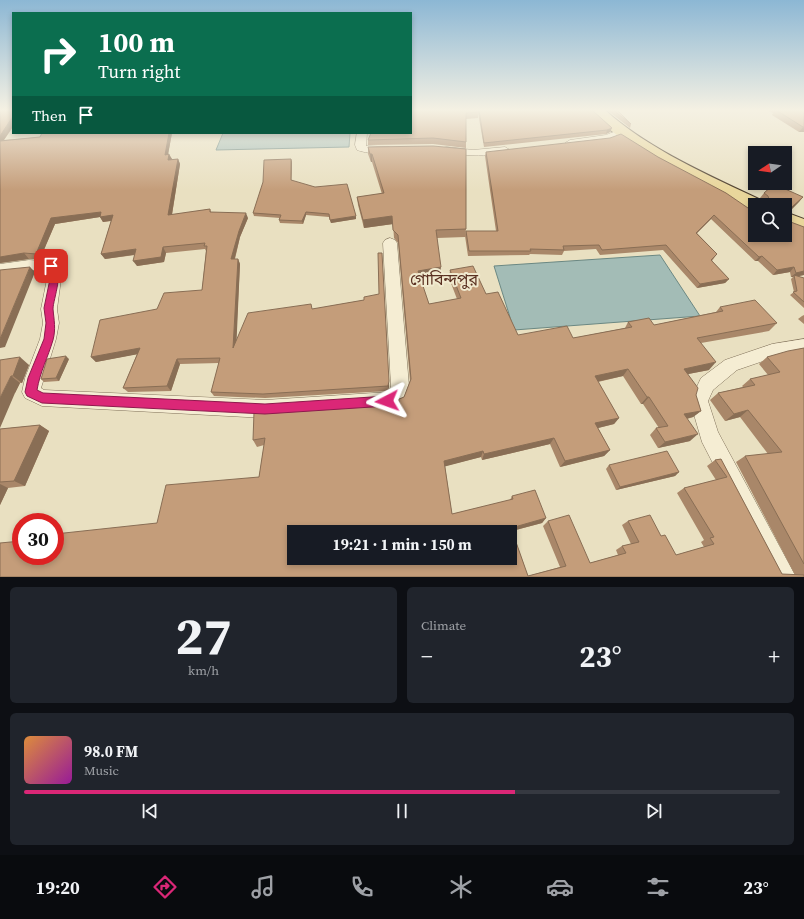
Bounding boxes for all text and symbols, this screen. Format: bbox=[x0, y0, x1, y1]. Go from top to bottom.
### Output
text: 100 m bbox=[98, 23, 175, 61]
icon: right bbox=[32, 28, 84, 80]
text: Turn right bbox=[98, 59, 180, 84]
icon: arrive bbox=[75, 104, 97, 126]
text: Then bbox=[32, 105, 67, 126]
north arrow bbox=[748, 146, 792, 190]
map controls bbox=[748, 146, 792, 242]
button: search bbox=[748, 198, 792, 242]
pin bbox=[34, 249, 68, 283]
icon: arrive bbox=[40, 255, 62, 277]
district label: গোবিন্দপুর bbox=[410, 268, 479, 290]
position arrow bbox=[366, 380, 408, 422]
speed limit sign: 30 bbox=[12, 513, 64, 565]
text: 19:21 · 1 min · 150 m bbox=[333, 534, 472, 555]
text: 27 bbox=[175, 600, 232, 671]
text: Climate bbox=[421, 617, 466, 634]
text: 23° bbox=[579, 636, 622, 677]
text: − bbox=[421, 641, 433, 671]
text: + bbox=[768, 641, 780, 671]
text: km/h bbox=[188, 662, 219, 679]
text: 98.0 FM bbox=[84, 741, 138, 762]
text: Music bbox=[84, 762, 119, 779]
icon: previous bbox=[139, 800, 161, 822]
icon: pause bbox=[391, 800, 413, 822]
icon: next bbox=[643, 800, 665, 822]
icon: directions bbox=[151, 873, 179, 901]
icon: music bbox=[249, 873, 277, 901]
icon: phone bbox=[348, 873, 376, 901]
icon: climate bbox=[447, 873, 475, 901]
icon: car bbox=[546, 873, 574, 901]
icon: filters bbox=[644, 873, 672, 901]
text: 19:20 bbox=[35, 875, 80, 900]
text: 23° bbox=[743, 875, 769, 900]

